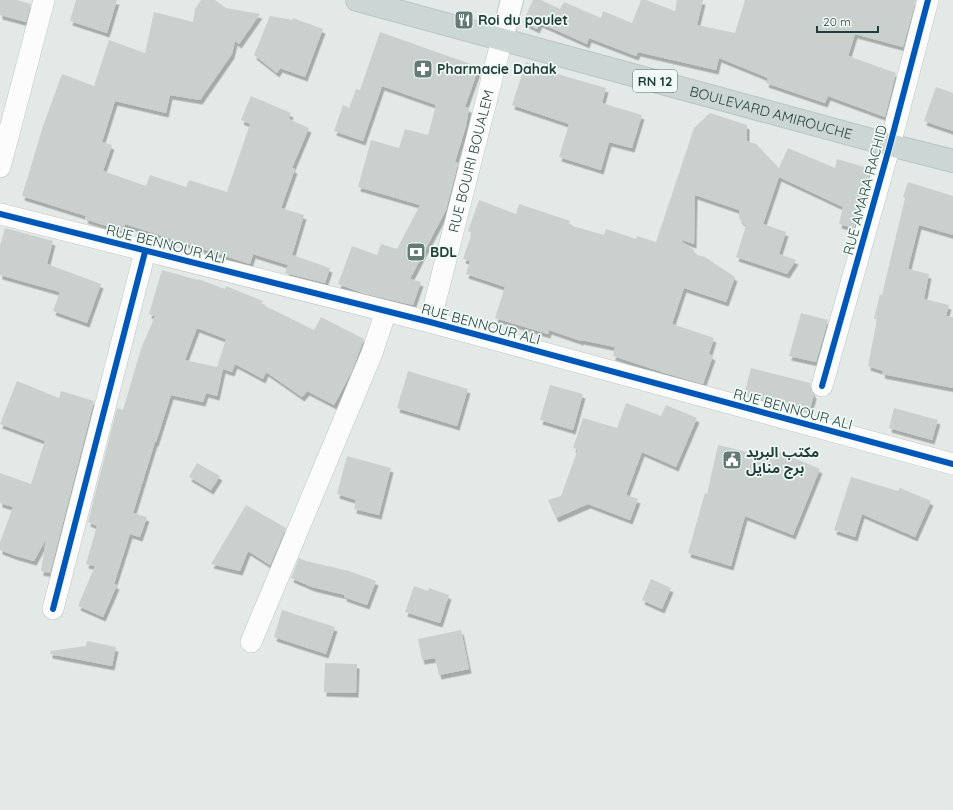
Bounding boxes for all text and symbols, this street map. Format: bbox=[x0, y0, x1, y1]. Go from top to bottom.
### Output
scale bar bbox=[817, 8, 878, 34]
restaurant icon: Roi du poulet bbox=[453, 9, 475, 31]
place label: Roi du poulet bbox=[478, 11, 568, 29]
text: 20 m bbox=[823, 14, 851, 29]
pharmacy icon: Pharmacie Dahak bbox=[412, 58, 434, 80]
place label: Pharmacie Dahak bbox=[437, 60, 557, 78]
road number: RN 12 bbox=[633, 70, 677, 92]
street label: BOULEVARD AMIROUCHE bbox=[688, 82, 854, 143]
street label: RUE BOUIRI BOUALEM bbox=[444, 88, 498, 235]
street label: RUE AMARA RACHID bbox=[839, 123, 891, 257]
street label: RUE BENNOUR ALI bbox=[104, 220, 228, 268]
bank icon: BDL bbox=[405, 241, 427, 263]
place label: BDL bbox=[430, 243, 457, 261]
street label: RUE BENNOUR ALI bbox=[420, 299, 542, 349]
street label: RUE BENNOUR ALI bbox=[732, 384, 854, 434]
place label: مكتب البريد برج منايل bbox=[746, 443, 819, 479]
public building icon: مكتب البريد برج منايل bbox=[721, 449, 743, 471]

